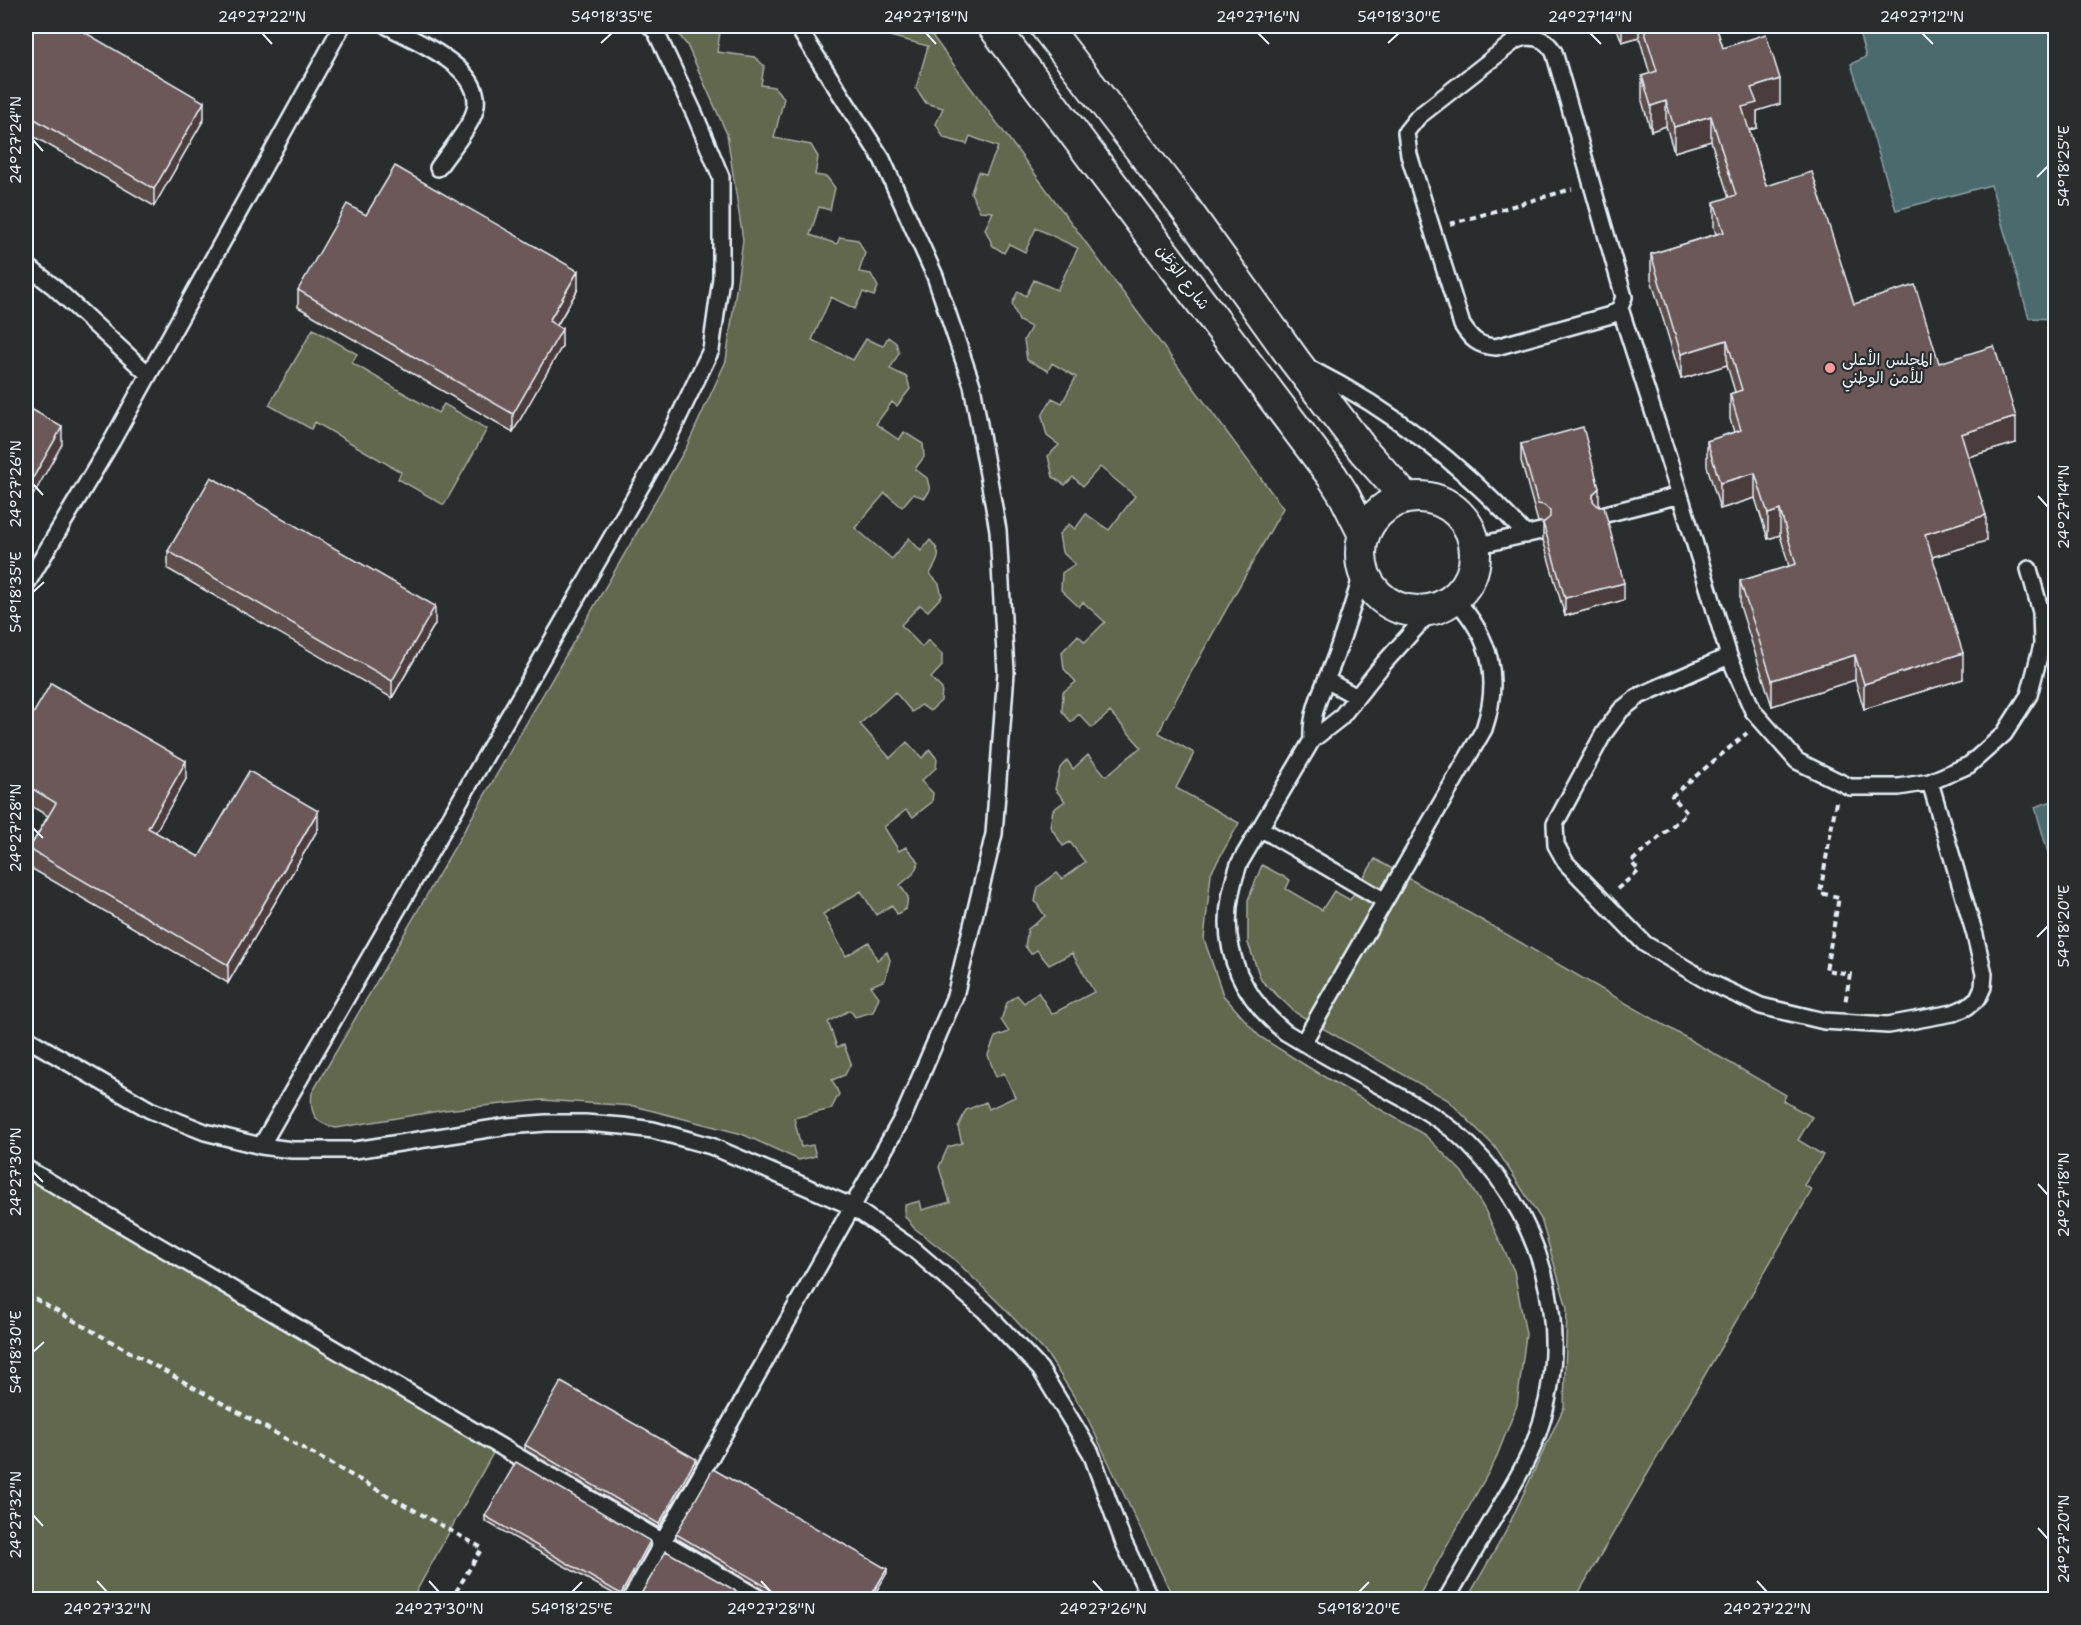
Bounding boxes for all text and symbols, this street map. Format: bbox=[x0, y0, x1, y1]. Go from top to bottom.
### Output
text: 24°27'22"N bbox=[218, 7, 306, 27]
text: 54°18'35"E bbox=[571, 7, 653, 27]
text: 24°27'18"N bbox=[883, 7, 969, 27]
text: 24°27'16"N bbox=[1216, 7, 1300, 27]
text: 54°18'30"E bbox=[1357, 7, 1441, 27]
text: 24°27'14"N bbox=[1548, 7, 1632, 27]
text: 24°27'12"N bbox=[1880, 7, 1964, 27]
text: 24°27'24"N bbox=[6, 96, 26, 184]
text: 54°18'25"E bbox=[2054, 125, 2074, 207]
street label: شارع الوَطَن bbox=[1151, 240, 1214, 314]
place label: المجلس الأعلى للأمن الوطني bbox=[1842, 349, 1933, 392]
marker: المجلس الأعلى للأمن الوطني bbox=[1823, 361, 1837, 375]
text: 24°27'26"N bbox=[6, 440, 26, 528]
text: 24°27'14"N bbox=[2054, 465, 2074, 549]
text: 54°18'35"E bbox=[6, 551, 26, 633]
text: 24°27'28"N bbox=[6, 784, 26, 872]
text: 54°18'20"E bbox=[2054, 885, 2074, 967]
text: 24°27'30"N bbox=[6, 1127, 26, 1217]
text: 24°27'18"N bbox=[2054, 1152, 2074, 1238]
text: 54°18'30"E bbox=[6, 1310, 26, 1394]
text: 24°27'32"N bbox=[6, 1471, 26, 1559]
text: 24°27'20"N bbox=[2054, 1494, 2074, 1584]
text: 24°27'32"N bbox=[63, 1599, 151, 1619]
text: 24°27'30"N bbox=[394, 1599, 484, 1619]
text: 54°18'25"E bbox=[531, 1599, 613, 1619]
text: 24°27'28"N bbox=[727, 1599, 815, 1619]
text: 24°27'26"N bbox=[1059, 1599, 1147, 1619]
text: 54°18'20"E bbox=[1318, 1599, 1400, 1619]
text: 24°27'22"N bbox=[1723, 1599, 1811, 1619]

